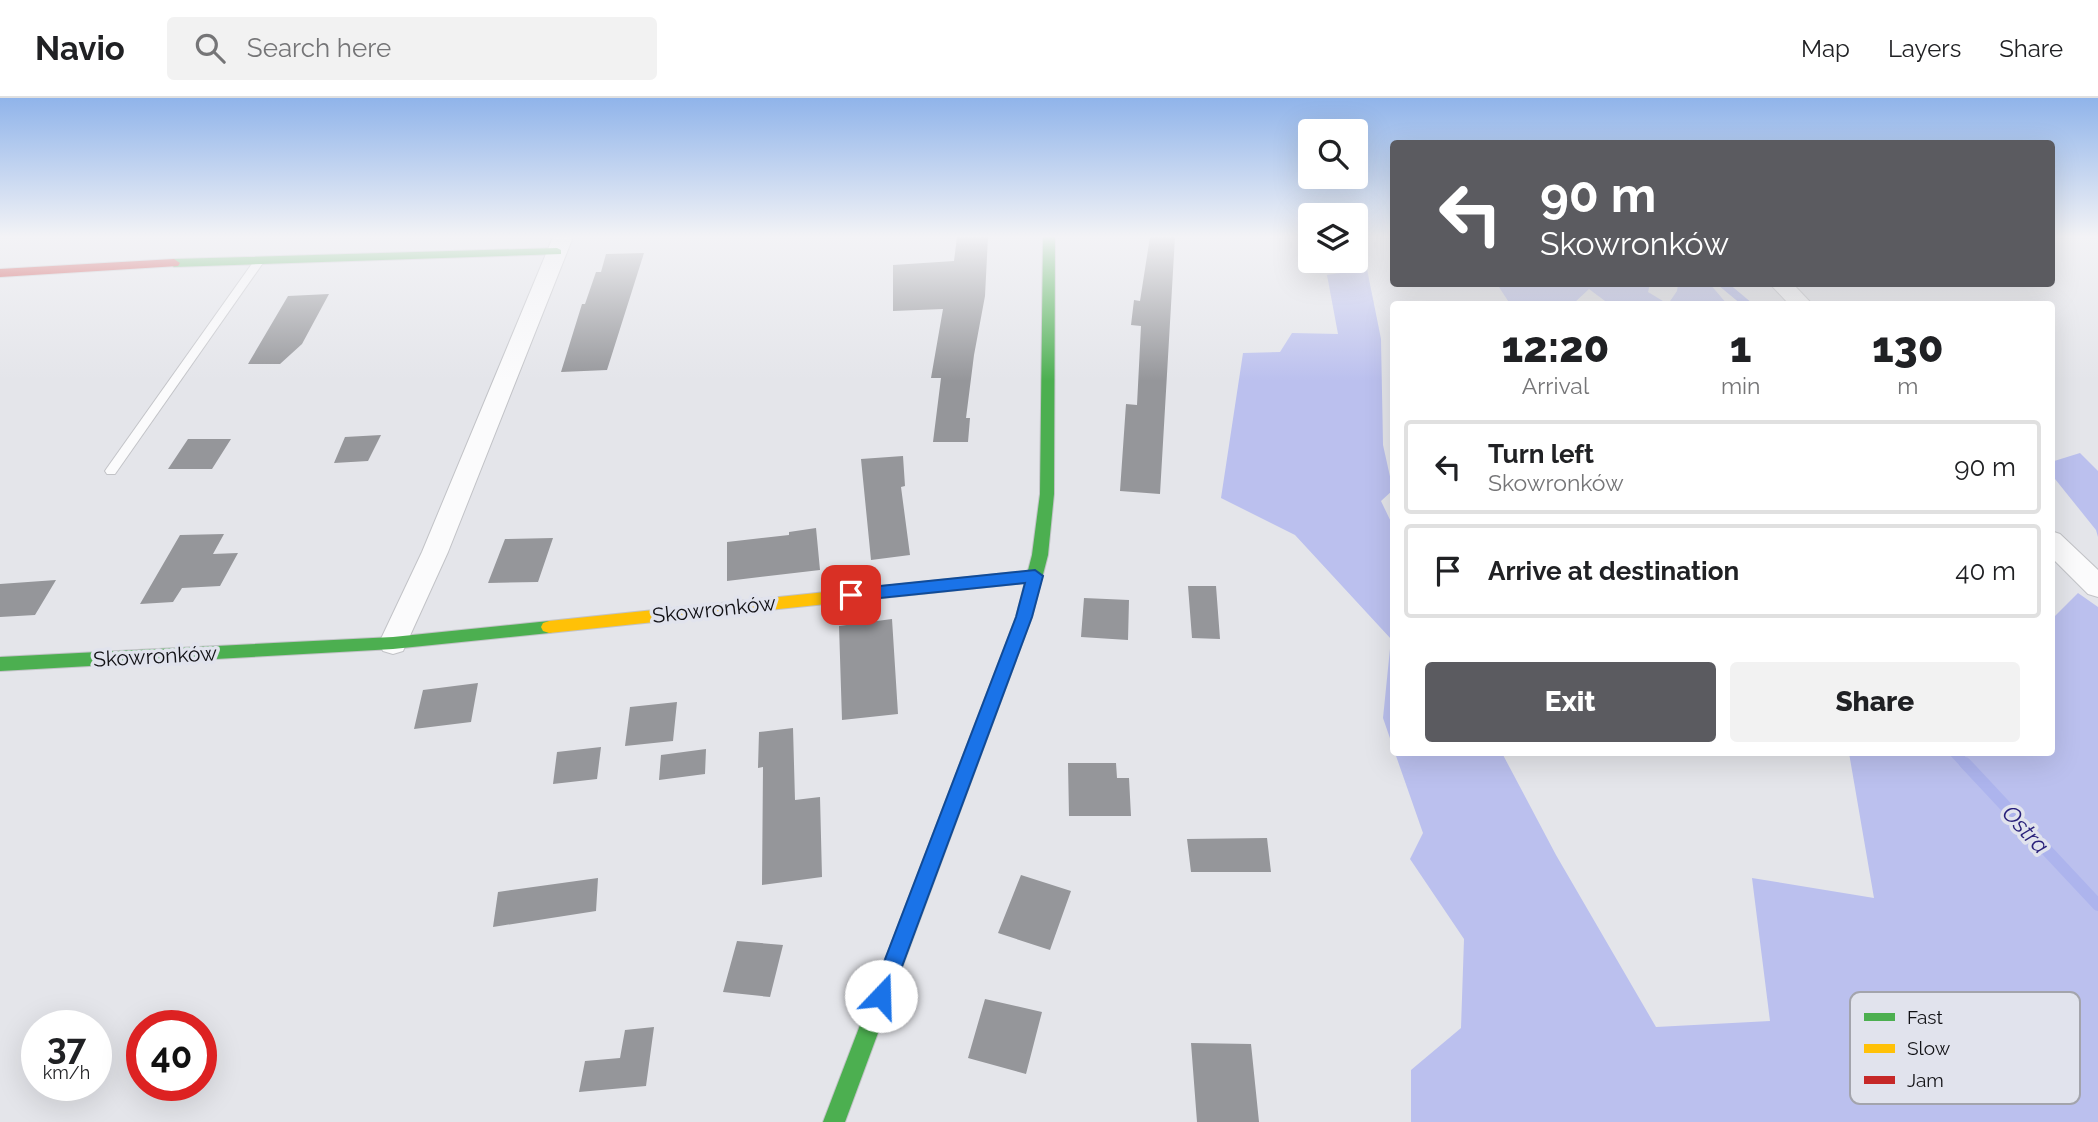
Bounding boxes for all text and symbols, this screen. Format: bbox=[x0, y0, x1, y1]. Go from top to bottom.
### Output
search box bbox=[167, 17, 657, 80]
text: Navio bbox=[35, 29, 125, 68]
icon: search bbox=[191, 29, 229, 67]
text: Search here bbox=[247, 33, 391, 63]
text: Map bbox=[1801, 34, 1850, 63]
text: Layers bbox=[1888, 34, 1961, 63]
text: Share bbox=[1999, 34, 2063, 63]
map controls bbox=[1298, 119, 1368, 273]
button: search bbox=[1298, 119, 1368, 189]
text: 90 m bbox=[1540, 166, 1656, 223]
icon: left bbox=[1425, 168, 1516, 259]
button: layers bbox=[1298, 203, 1368, 273]
text: Skowronków bbox=[1540, 225, 1729, 262]
text: 12:20 bbox=[1502, 323, 1609, 372]
text: 1 bbox=[1730, 323, 1752, 372]
text: 130 bbox=[1872, 323, 1943, 372]
text: Arrival bbox=[1522, 372, 1589, 399]
text: min bbox=[1721, 372, 1760, 399]
text: m bbox=[1897, 372, 1918, 399]
text: Turn left bbox=[1488, 439, 1594, 469]
icon: left bbox=[1429, 448, 1467, 486]
text: 90 m bbox=[1954, 452, 2016, 482]
text: Skowronków bbox=[1488, 469, 1624, 496]
icon: arrive bbox=[1429, 552, 1467, 590]
text: Arrive at destination bbox=[1488, 556, 1739, 586]
text: 40 m bbox=[1955, 556, 2016, 586]
pin bbox=[821, 565, 881, 625]
icon: arrive bbox=[832, 576, 870, 614]
street label: Skowronków bbox=[651, 590, 777, 628]
street label: Skowronków bbox=[92, 640, 218, 672]
button: Exit bbox=[1425, 662, 1716, 742]
button: Share bbox=[1730, 662, 2020, 742]
water label: Ostra bbox=[1997, 799, 2055, 859]
position arrow bbox=[844, 959, 918, 1033]
legend bbox=[1850, 992, 2080, 1104]
text: Fast bbox=[1907, 1006, 1943, 1028]
speed limit sign: 40 bbox=[126, 1010, 217, 1101]
text: 37 bbox=[47, 1026, 86, 1067]
text: Slow bbox=[1907, 1037, 1951, 1059]
text: km/h bbox=[43, 1062, 90, 1083]
text: Jam bbox=[1907, 1069, 1944, 1091]

